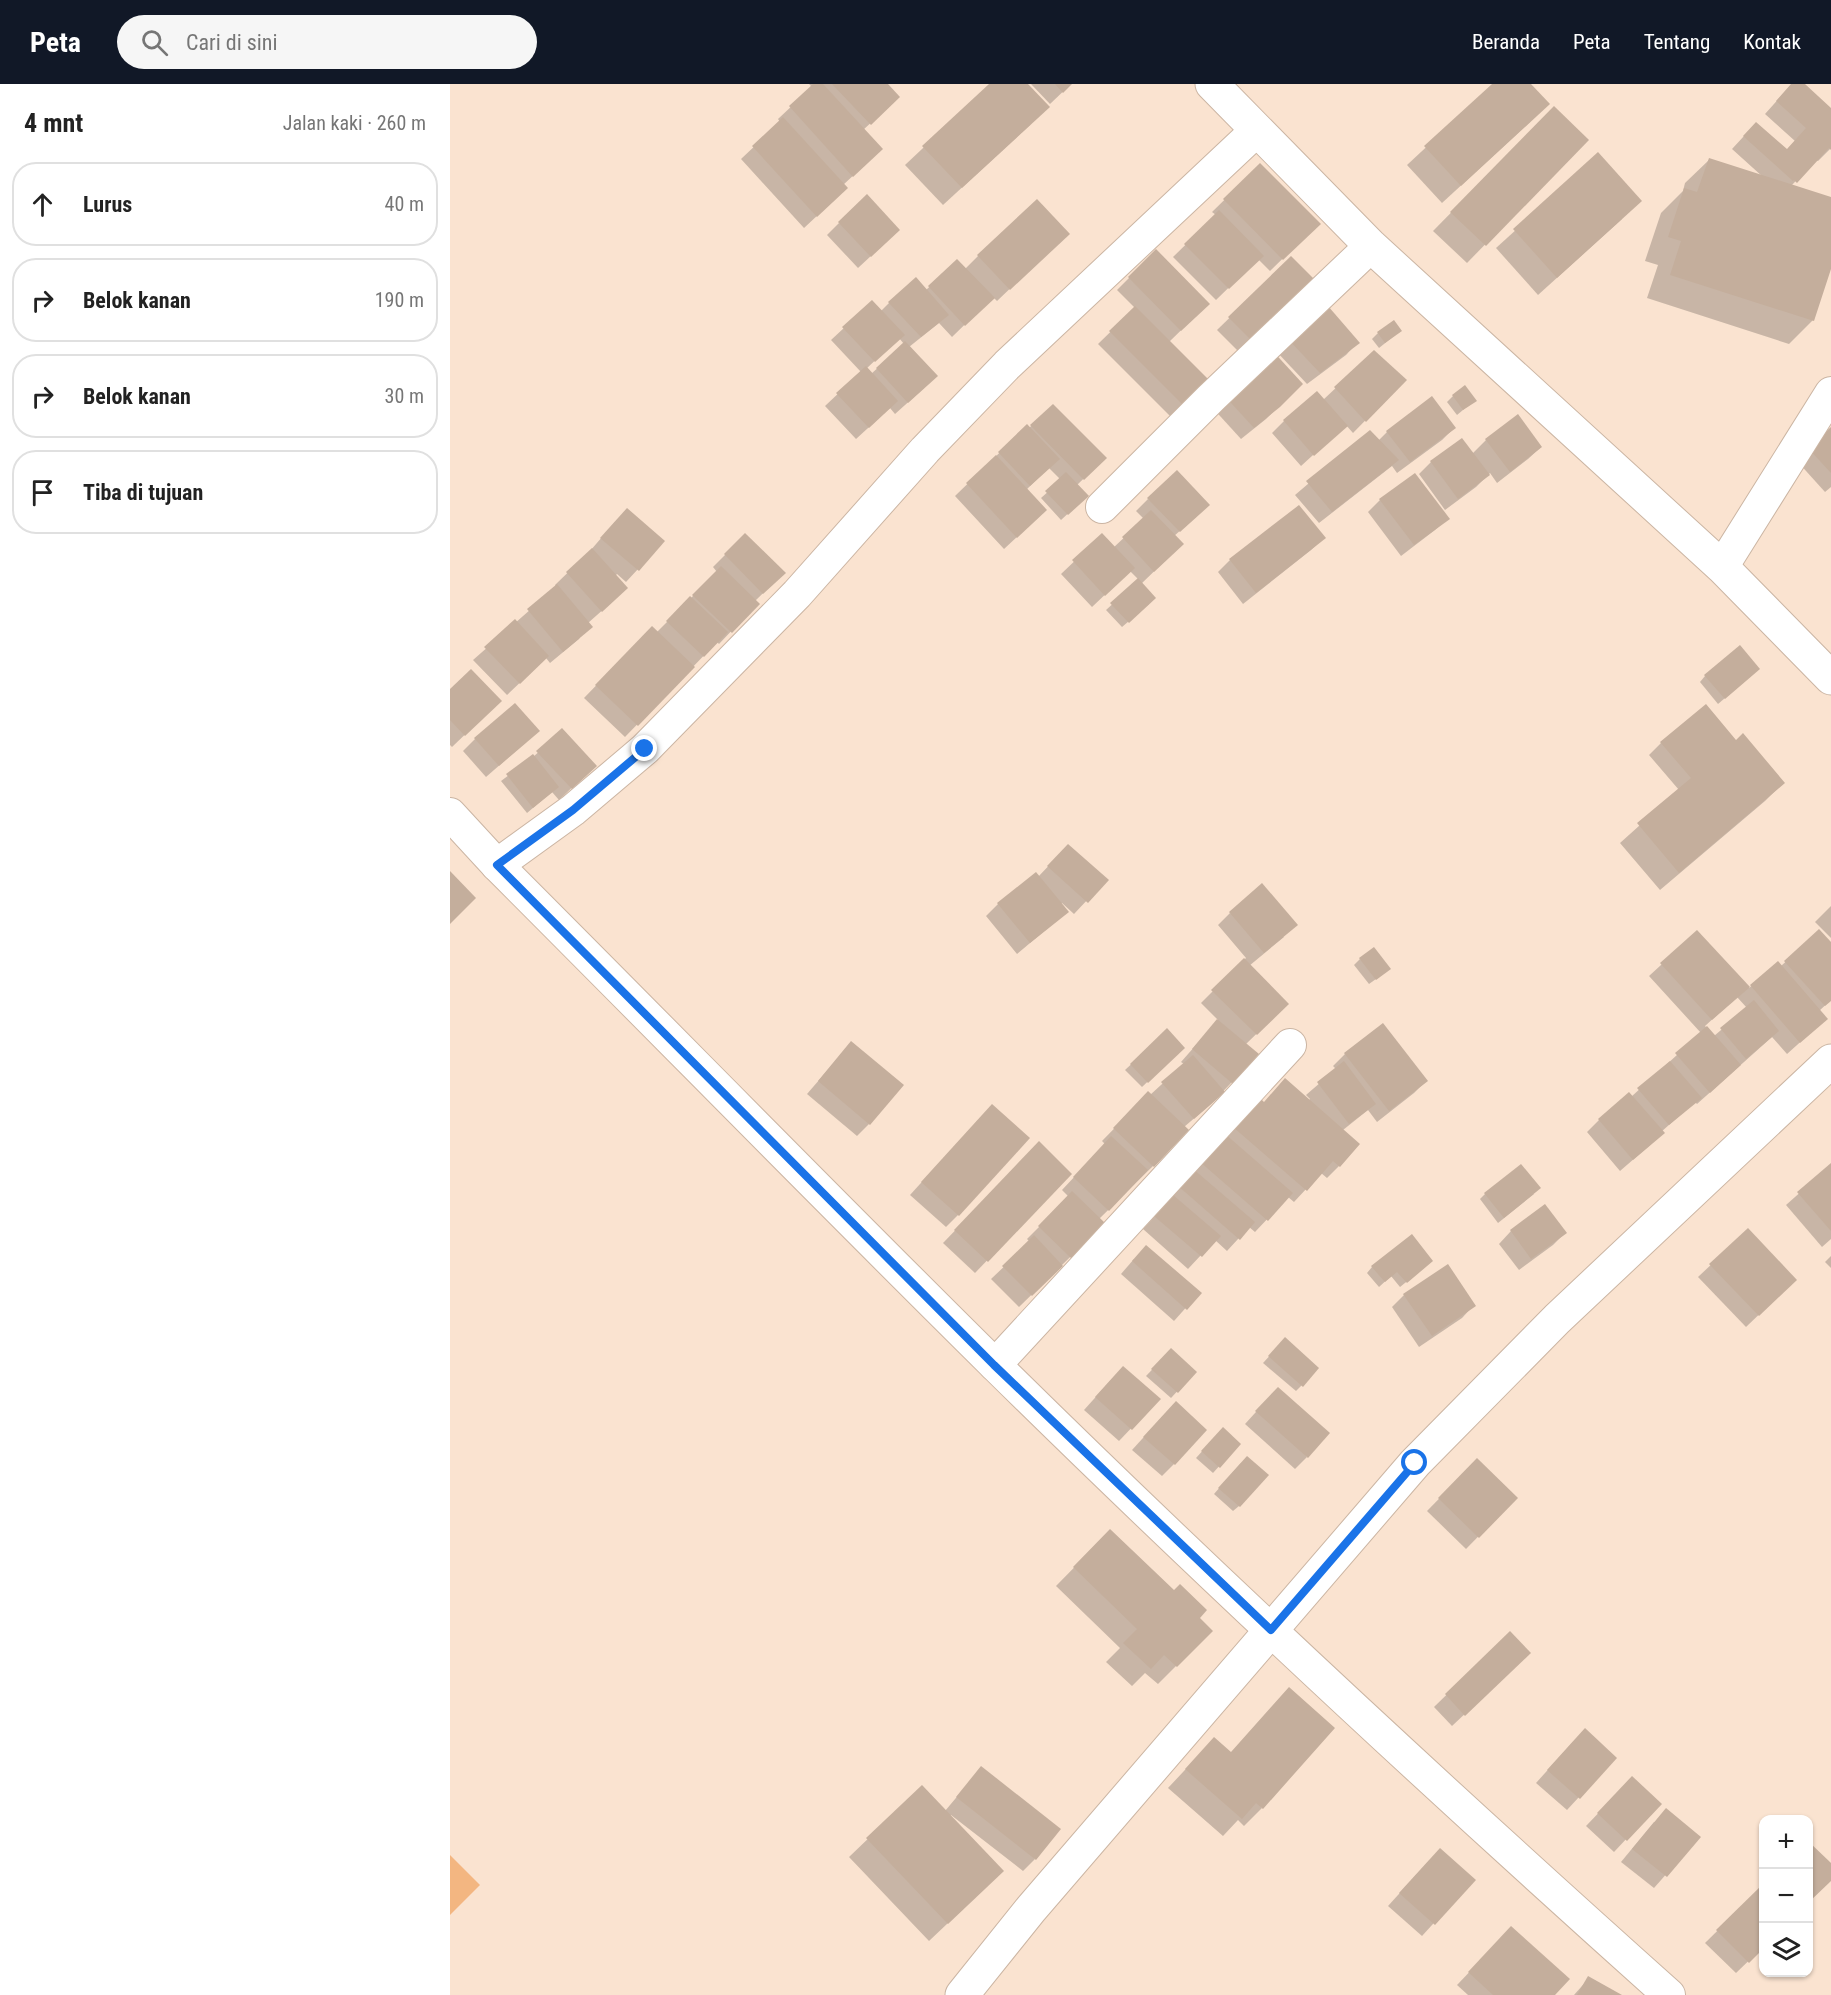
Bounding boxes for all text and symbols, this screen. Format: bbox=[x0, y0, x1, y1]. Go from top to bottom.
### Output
search box bbox=[117, 15, 537, 69]
text: Peta bbox=[30, 26, 81, 59]
icon: search bbox=[138, 26, 171, 59]
text: Cari di sini bbox=[186, 30, 278, 55]
text: Beranda bbox=[1472, 30, 1540, 54]
text: Peta bbox=[1573, 30, 1611, 54]
text: Tentang bbox=[1644, 30, 1710, 54]
text: Kontak bbox=[1743, 30, 1801, 54]
text: 4 mnt bbox=[24, 108, 83, 138]
text: Jalan kaki · 260 m bbox=[283, 111, 426, 135]
icon: ahead bbox=[26, 188, 59, 221]
text: Lurus bbox=[83, 192, 132, 217]
text: 40 m bbox=[385, 192, 424, 216]
icon: right bbox=[26, 284, 59, 317]
text: Belok kanan bbox=[83, 288, 191, 313]
text: 190 m bbox=[375, 288, 424, 312]
icon: right bbox=[26, 380, 59, 413]
text: Belok kanan bbox=[83, 384, 191, 409]
text: 30 m bbox=[385, 384, 424, 408]
icon: arrive bbox=[26, 476, 59, 509]
text: Tiba di tujuan bbox=[83, 480, 203, 505]
route end bbox=[631, 735, 657, 761]
route start bbox=[1401, 1449, 1427, 1475]
map controls bbox=[1759, 1815, 1813, 1977]
button: + bbox=[1759, 1815, 1813, 1869]
button: − bbox=[1759, 1869, 1813, 1923]
button: layers bbox=[1759, 1923, 1813, 1977]

